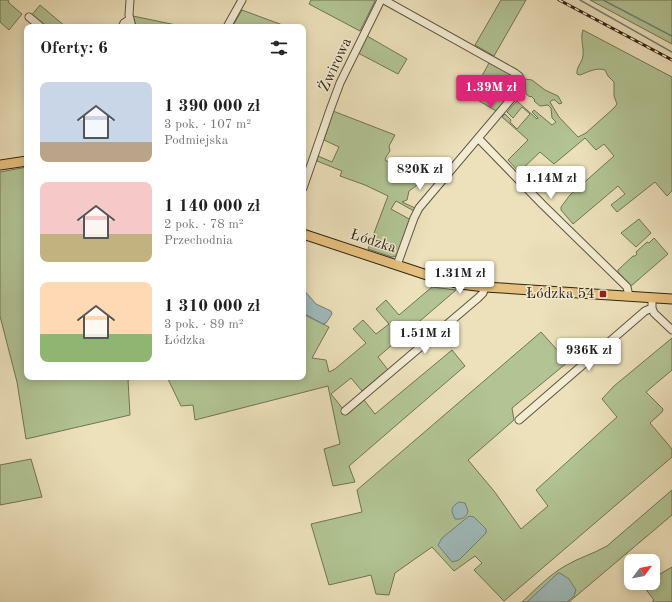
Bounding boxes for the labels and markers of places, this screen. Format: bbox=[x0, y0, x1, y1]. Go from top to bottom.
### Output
pin: 1.39M zł bbox=[450, 75, 532, 109]
pin: 820K zł bbox=[383, 157, 457, 191]
pin: 1.14M zł bbox=[510, 166, 592, 200]
pin: 1.31M zł bbox=[419, 261, 501, 295]
place label: Łódzka 54 bbox=[526, 287, 595, 302]
marker: Łódzka 54 bbox=[598, 289, 608, 299]
pin: 1.51M zł bbox=[384, 321, 466, 355]
pin: 936K zł bbox=[552, 338, 626, 372]

